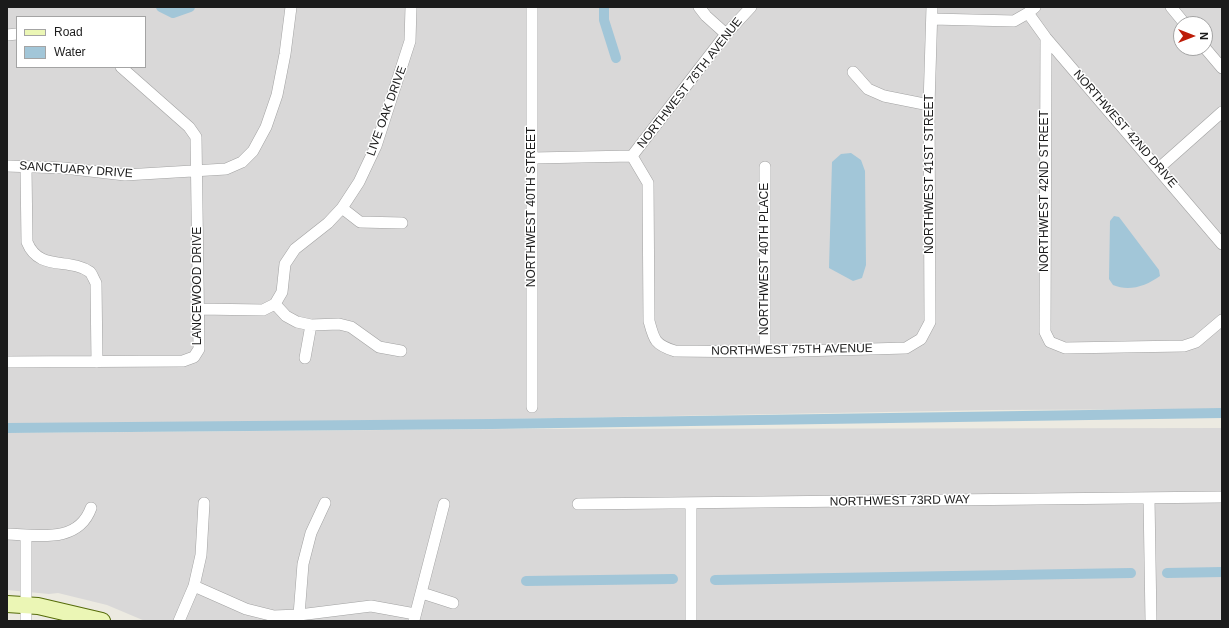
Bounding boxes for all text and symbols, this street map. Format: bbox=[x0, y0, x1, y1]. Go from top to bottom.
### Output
street label: NORTHWEST 76TH AVENUE bbox=[635, 15, 745, 151]
legend bbox=[16, 16, 146, 68]
north arrow bbox=[1173, 16, 1213, 56]
text: Road bbox=[54, 25, 83, 39]
text: N bbox=[1198, 32, 1210, 40]
text: Water bbox=[54, 45, 86, 59]
street label: LIVE OAK DRIVE bbox=[364, 64, 410, 158]
street label: NORTHWEST 42ND DRIVE bbox=[1070, 67, 1180, 191]
street label: NORTHWEST 41ST STREET bbox=[923, 94, 937, 254]
street label: NORTHWEST 42ND STREET bbox=[1038, 110, 1052, 272]
street label: NORTHWEST 40TH STREET bbox=[525, 127, 539, 287]
street label: SANCTUARY DRIVE bbox=[19, 159, 133, 181]
street label: NORTHWEST 40TH PLACE bbox=[758, 183, 772, 335]
street label: LANCEWOOD DRIVE bbox=[191, 227, 205, 345]
street label: NORTHWEST 75TH AVENUE bbox=[711, 341, 873, 359]
street label: NORTHWEST 73RD WAY bbox=[830, 493, 970, 509]

